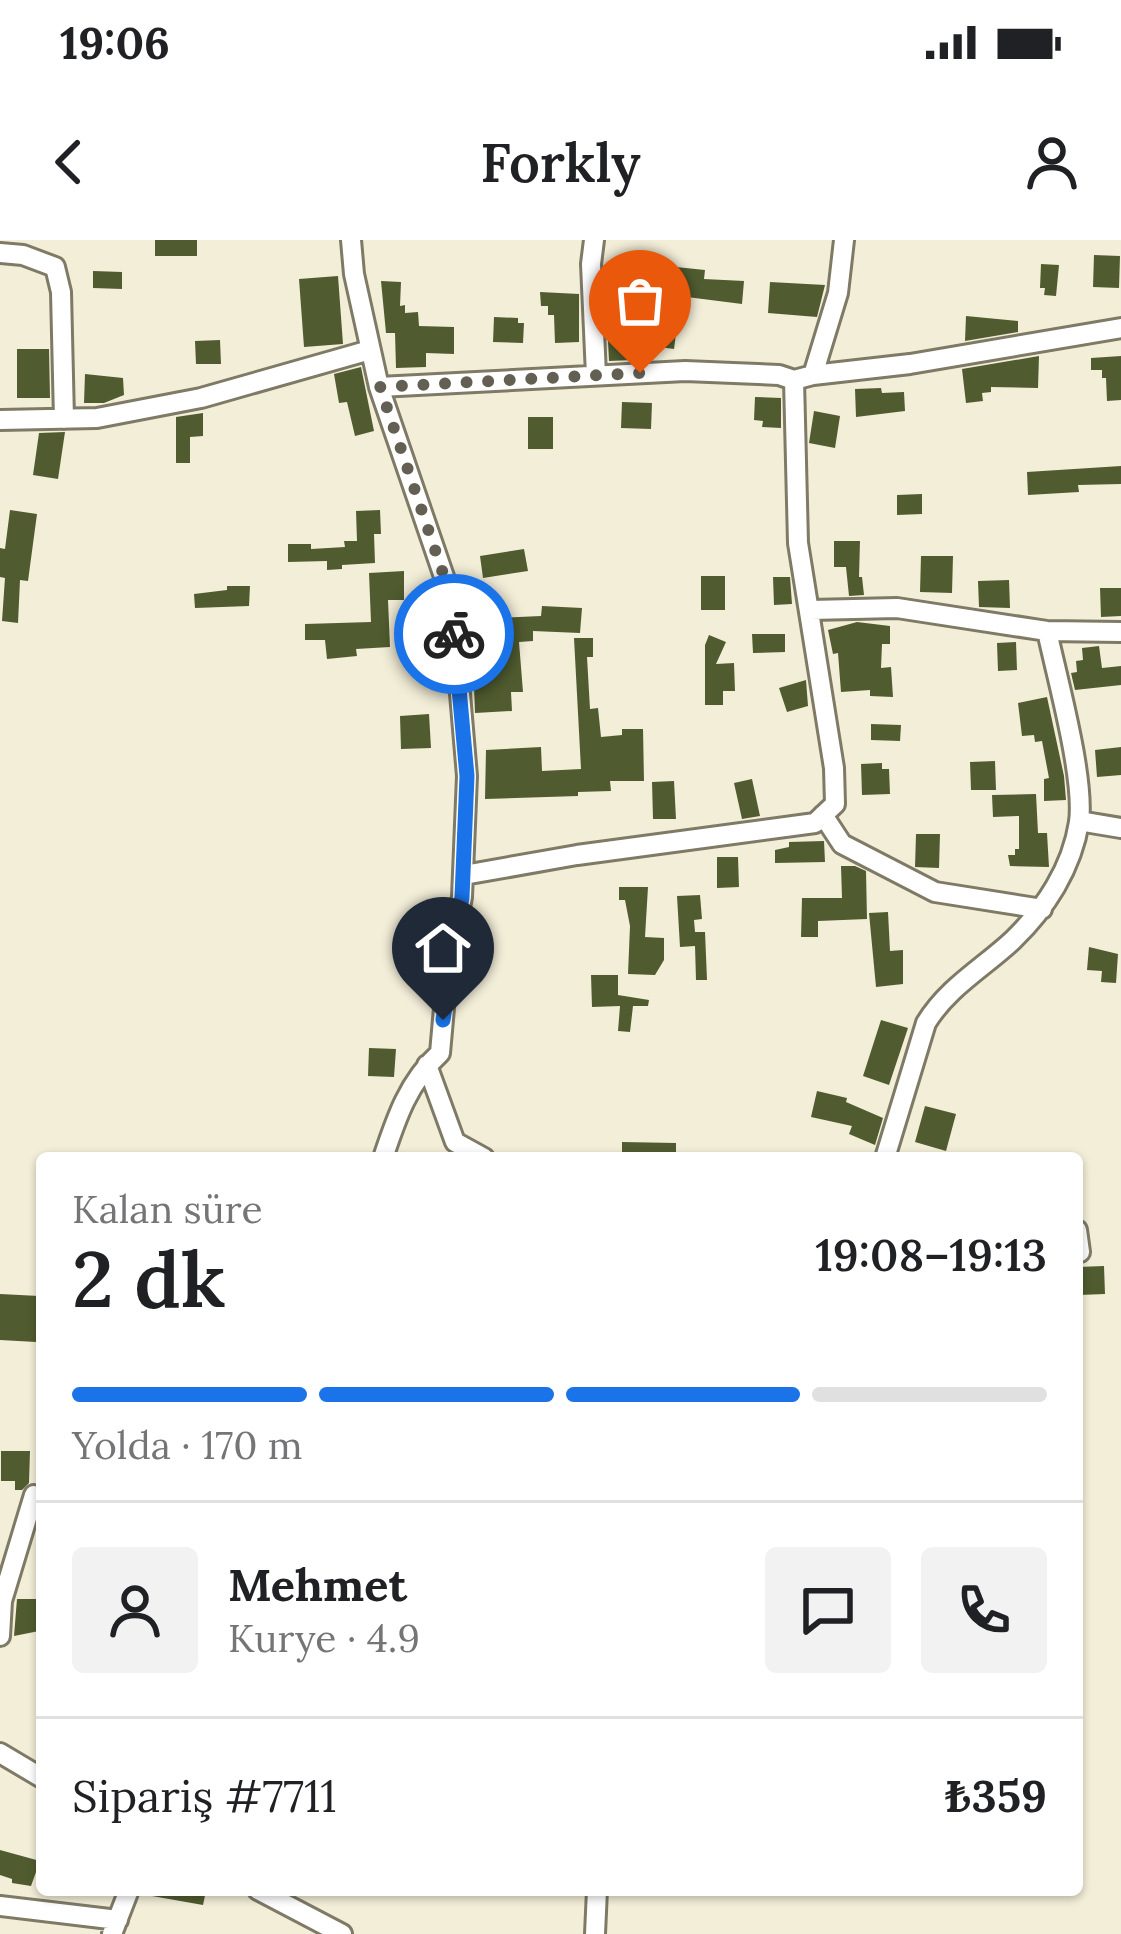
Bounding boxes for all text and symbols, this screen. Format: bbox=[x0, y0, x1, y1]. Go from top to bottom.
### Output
text: 19:06 bbox=[60, 14, 170, 71]
text: Forkly bbox=[480, 128, 641, 197]
icon: back bbox=[36, 129, 102, 195]
icon: person bbox=[1019, 129, 1085, 195]
pin bbox=[589, 250, 691, 373]
icon: bag bbox=[607, 268, 673, 334]
courier bbox=[394, 574, 514, 694]
icon: bike bbox=[421, 601, 487, 667]
pin bbox=[392, 897, 494, 1020]
icon: home bbox=[410, 915, 476, 981]
text: Kalan süre bbox=[72, 1184, 263, 1234]
text: 19:08–19:13 bbox=[815, 1226, 1047, 1283]
text: 2 dk bbox=[72, 1229, 226, 1328]
text: Yolda · 170 m bbox=[72, 1420, 303, 1470]
button: person bbox=[72, 1547, 198, 1673]
button: chat bbox=[765, 1547, 891, 1673]
button: phone bbox=[921, 1547, 1047, 1673]
text: Mehmet bbox=[228, 1556, 407, 1613]
text: Kurye · 4.9 bbox=[228, 1613, 420, 1663]
text: Sipariş #7711 bbox=[72, 1767, 337, 1824]
text: ₺359 bbox=[945, 1767, 1047, 1824]

